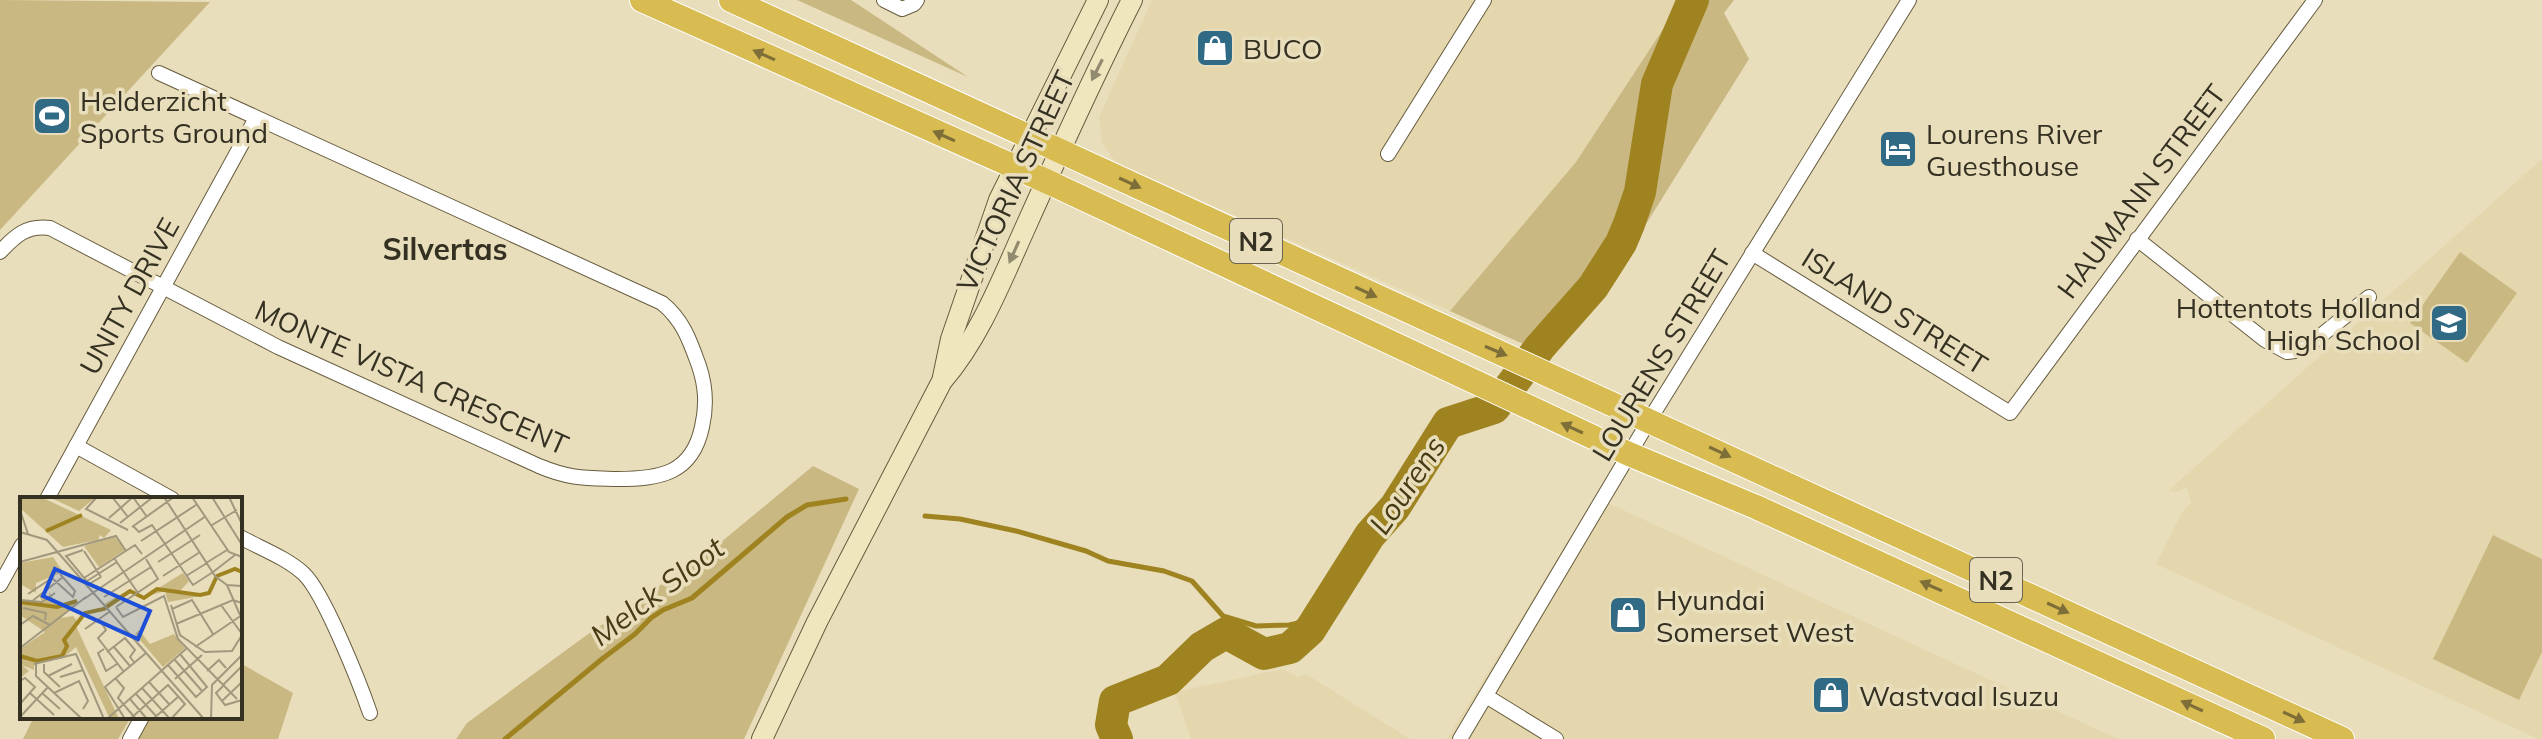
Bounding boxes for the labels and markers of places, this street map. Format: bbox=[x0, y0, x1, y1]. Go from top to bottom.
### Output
shop icon: BUCO bbox=[1194, 27, 1236, 69]
place label: BUCO bbox=[1243, 31, 1323, 66]
place label: Helderzicht Sports Ground bbox=[80, 83, 268, 150]
sports icon: Helderzicht Sports Ground bbox=[31, 95, 73, 137]
place label: Lourens River Guesthouse bbox=[1926, 116, 2103, 183]
hotel icon: Lourens River Guesthouse bbox=[1877, 128, 1919, 170]
place label: Hottentots Holland High School bbox=[2176, 290, 2421, 357]
school or university icon: Hottentots Holland High School bbox=[2428, 302, 2470, 344]
place label: Hyundai Somerset West bbox=[1656, 582, 1854, 649]
shop icon: Hyundai Somerset West bbox=[1607, 594, 1649, 636]
shop icon: Wastvaal Isuzu bbox=[1810, 674, 1852, 716]
place label: Wastvaal Isuzu bbox=[1859, 678, 2059, 713]

